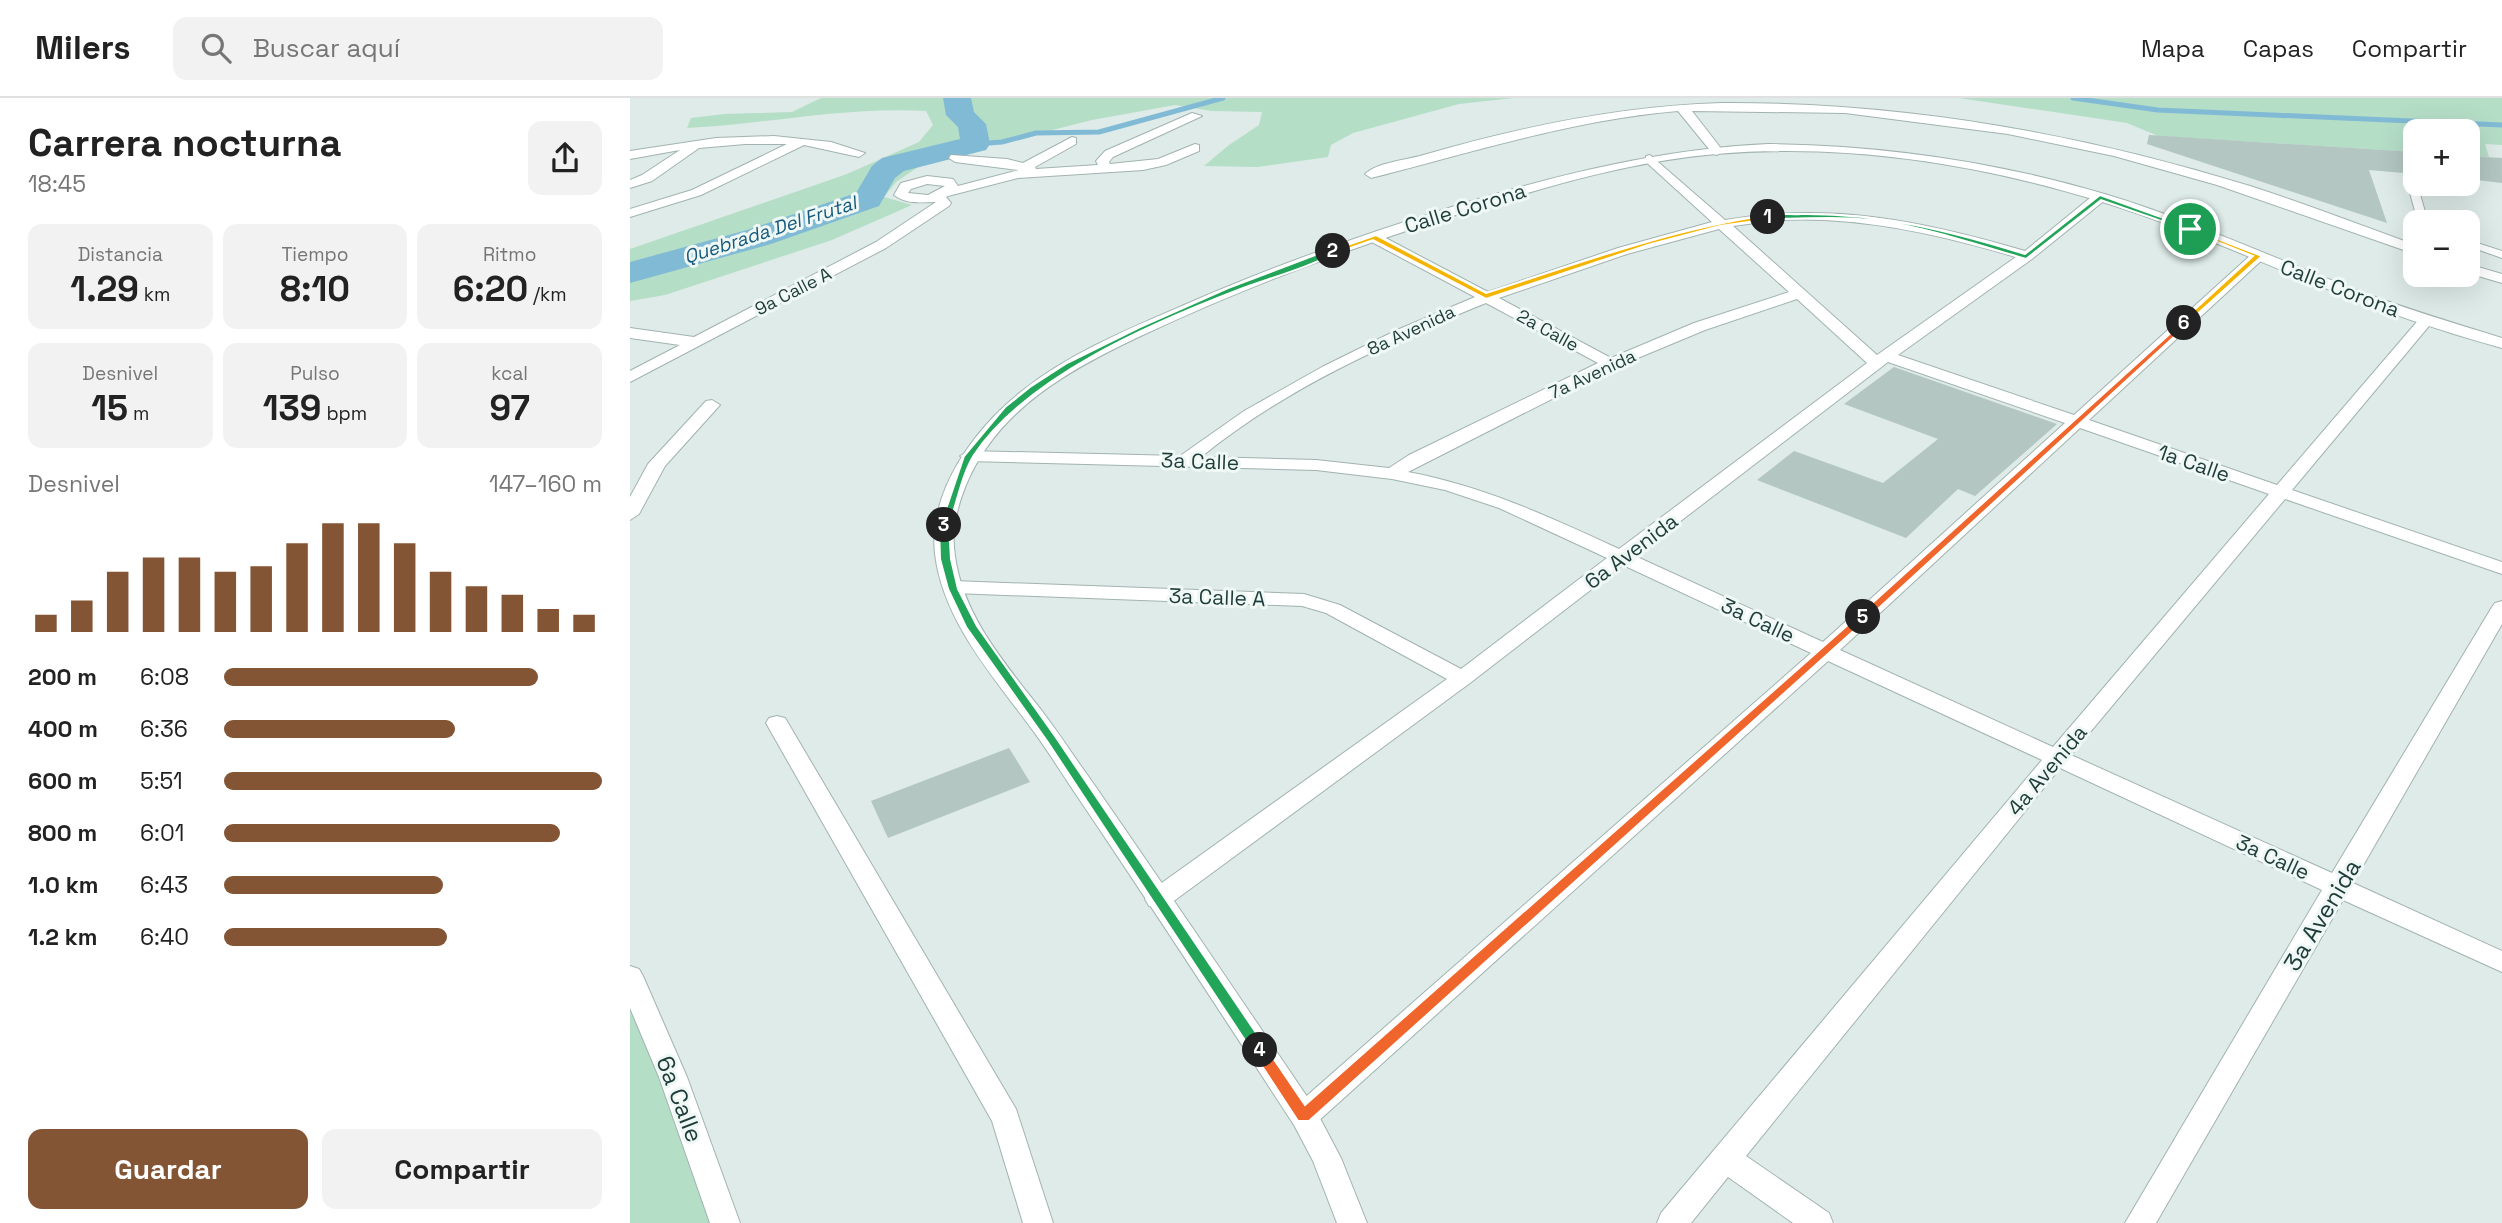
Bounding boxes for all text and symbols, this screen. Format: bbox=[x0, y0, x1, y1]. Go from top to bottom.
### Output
search box bbox=[173, 17, 663, 80]
text: Milers bbox=[35, 27, 131, 69]
icon: search bbox=[197, 29, 235, 67]
text: Buscar aquí bbox=[253, 31, 400, 65]
text: Mapa bbox=[2141, 33, 2205, 64]
text: Capas bbox=[2243, 33, 2314, 64]
text: Compartir bbox=[2352, 33, 2467, 64]
text: Carrera nocturna bbox=[28, 119, 341, 167]
map controls bbox=[2403, 119, 2480, 287]
button: + bbox=[2403, 119, 2480, 196]
button: share bbox=[528, 121, 602, 195]
text: 18:45 bbox=[28, 169, 86, 199]
street label: Calle Corona bbox=[1401, 177, 1529, 239]
water label: Quebrada Del Frutal bbox=[681, 190, 862, 270]
pin bbox=[2160, 199, 2220, 259]
pin: 1 bbox=[1750, 200, 1786, 234]
text: 1 bbox=[1763, 204, 1772, 229]
icon: arrive bbox=[2171, 210, 2209, 248]
button: − bbox=[2403, 210, 2480, 287]
pin: 2 bbox=[1316, 234, 1350, 268]
text: 2 bbox=[1327, 238, 1338, 263]
text: Distancia bbox=[78, 242, 163, 267]
text: Tiempo bbox=[281, 242, 349, 267]
text: Ritmo bbox=[483, 242, 536, 267]
street label: Calle Corona bbox=[2277, 253, 2403, 323]
street label: 9a Calle A bbox=[751, 262, 835, 320]
text: 1.29 bbox=[70, 267, 139, 311]
text: 8:10 bbox=[280, 267, 350, 311]
text: 6:20 bbox=[453, 267, 528, 311]
text: km bbox=[139, 282, 170, 307]
text: /km bbox=[528, 282, 567, 307]
street label: 8a Avenida bbox=[1363, 300, 1459, 360]
street label: 2a Calle bbox=[1513, 304, 1583, 356]
pin: 6 bbox=[2166, 306, 2202, 341]
text: 6 bbox=[2178, 310, 2189, 335]
street label: 7a Avenida bbox=[1545, 344, 1639, 404]
text: Desnivel bbox=[82, 361, 158, 386]
text: Pulso bbox=[290, 361, 340, 386]
text: kcal bbox=[491, 361, 528, 386]
text: 15 bbox=[91, 386, 128, 430]
text: 139 bbox=[263, 386, 322, 430]
text: 97 bbox=[490, 386, 530, 430]
text: m bbox=[128, 401, 149, 426]
text: bpm bbox=[322, 401, 367, 426]
street label: 1a Calle bbox=[2154, 438, 2234, 488]
street label: 3a Calle bbox=[1160, 446, 1240, 476]
text: Desnivel bbox=[28, 469, 120, 499]
text: 147–160 m bbox=[489, 469, 602, 499]
street label: 6a Avenida bbox=[1579, 507, 1683, 595]
pin: 3 bbox=[926, 508, 962, 542]
text: 3 bbox=[938, 512, 949, 537]
street label: 3a Calle A bbox=[1168, 582, 1266, 612]
street label: 3a Calle bbox=[1717, 591, 1799, 649]
pin: 5 bbox=[1846, 600, 1880, 634]
text: 5 bbox=[1857, 604, 1868, 629]
text: 200 m bbox=[28, 662, 97, 692]
text: 6:08 bbox=[140, 662, 189, 692]
text: 400 m bbox=[28, 714, 98, 744]
text: 6:36 bbox=[140, 714, 188, 744]
street label: 4a Avenida bbox=[2001, 719, 2093, 821]
text: 600 m bbox=[28, 766, 98, 796]
text: 5:51 bbox=[140, 766, 183, 796]
text: 800 m bbox=[28, 818, 97, 848]
text: 6:01 bbox=[140, 818, 184, 848]
street label: 3a Calle bbox=[2232, 828, 2314, 886]
street label: 3a Avenida bbox=[2276, 853, 2368, 977]
text: 1.0 km bbox=[28, 870, 98, 900]
text: 6:43 bbox=[140, 870, 188, 900]
text: 1.2 km bbox=[28, 922, 97, 952]
text: 6:40 bbox=[140, 922, 189, 952]
pin: 4 bbox=[1242, 1032, 1278, 1068]
text: 4 bbox=[1253, 1037, 1266, 1062]
street label: 6a Calle bbox=[649, 1052, 711, 1146]
button: Guardar bbox=[28, 1129, 308, 1209]
button: Compartir bbox=[322, 1129, 602, 1209]

